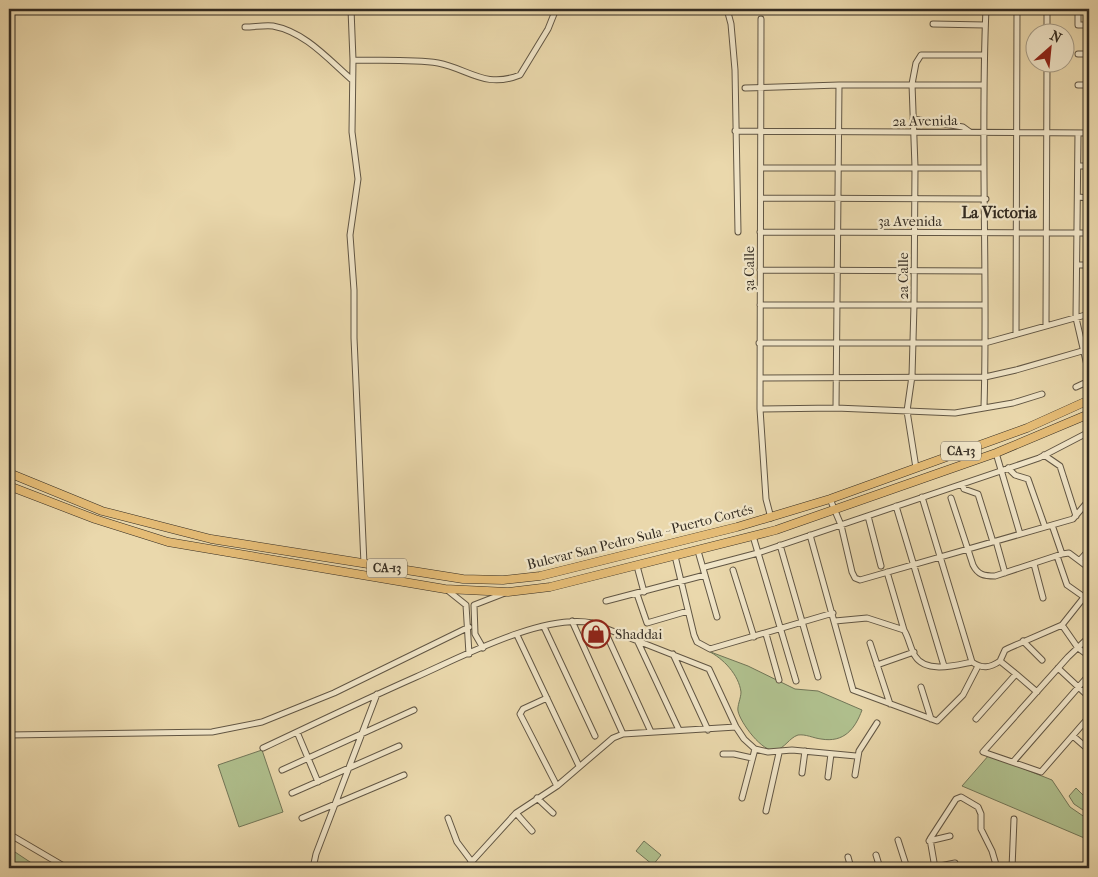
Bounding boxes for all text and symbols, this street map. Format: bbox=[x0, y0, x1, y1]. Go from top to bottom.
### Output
north arrow bbox=[1026, 22, 1076, 72]
text: N bbox=[1047, 27, 1065, 47]
street label: 2a Avenida bbox=[892, 112, 958, 130]
district label: La Victoria bbox=[961, 203, 1037, 222]
street label: 3a Avenida bbox=[878, 213, 942, 230]
street label: 3a Calle bbox=[741, 246, 758, 292]
street label: 2a Calle bbox=[895, 252, 912, 300]
road number: CA-13 bbox=[941, 442, 981, 461]
street label: Bulevar San Pedro Sula - Puerto Cortés bbox=[525, 501, 755, 573]
road number: CA-13 bbox=[367, 558, 407, 578]
shop icon: Shaddai bbox=[581, 619, 611, 649]
place label: Shaddai bbox=[615, 626, 662, 643]

